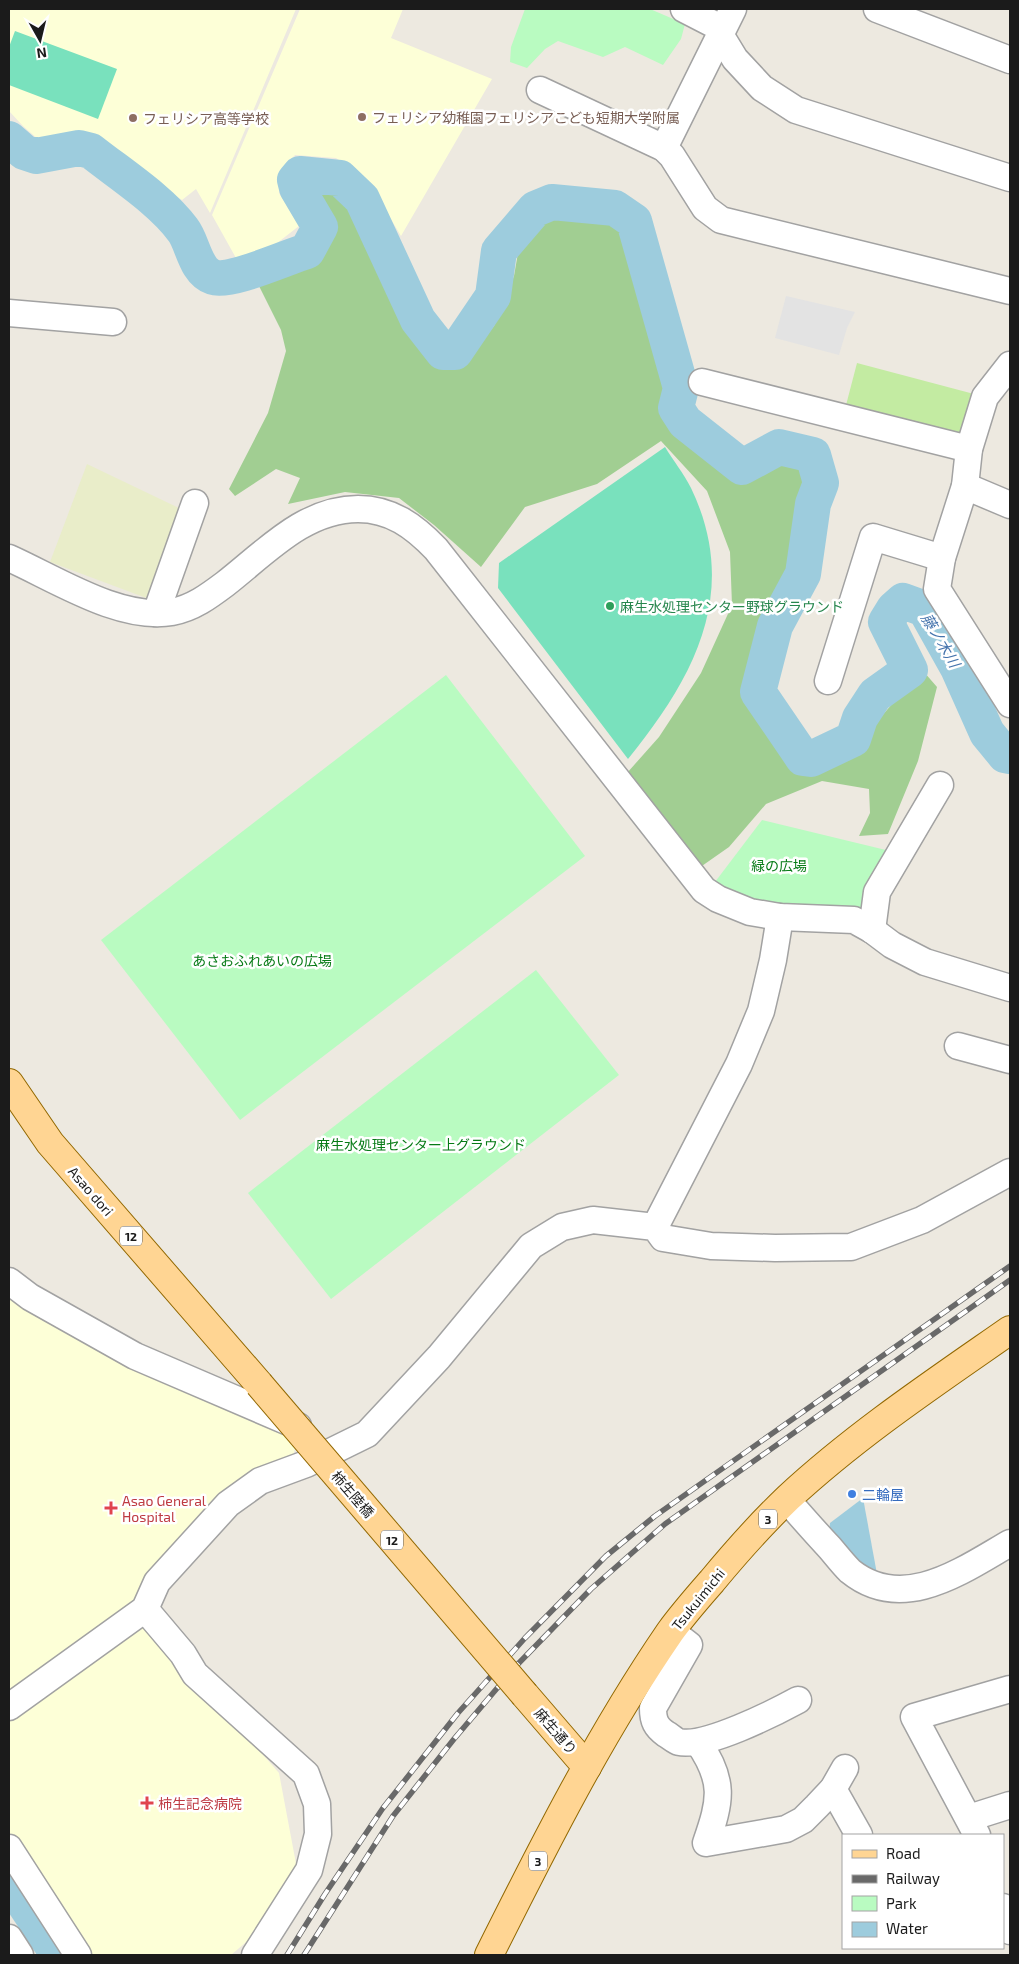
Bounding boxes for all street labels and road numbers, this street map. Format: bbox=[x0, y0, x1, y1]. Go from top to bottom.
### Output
street label: Asao dori bbox=[65, 1163, 117, 1219]
road number: 12 bbox=[120, 1226, 142, 1246]
street label: 柿生陸橋 bbox=[328, 1467, 378, 1521]
road number: 3 bbox=[759, 1510, 777, 1528]
road number: 12 bbox=[381, 1530, 403, 1550]
street label: Tsukuimichi bbox=[668, 1565, 728, 1633]
street label: 麻生通り bbox=[531, 1704, 581, 1758]
road number: 3 bbox=[529, 1852, 547, 1870]

